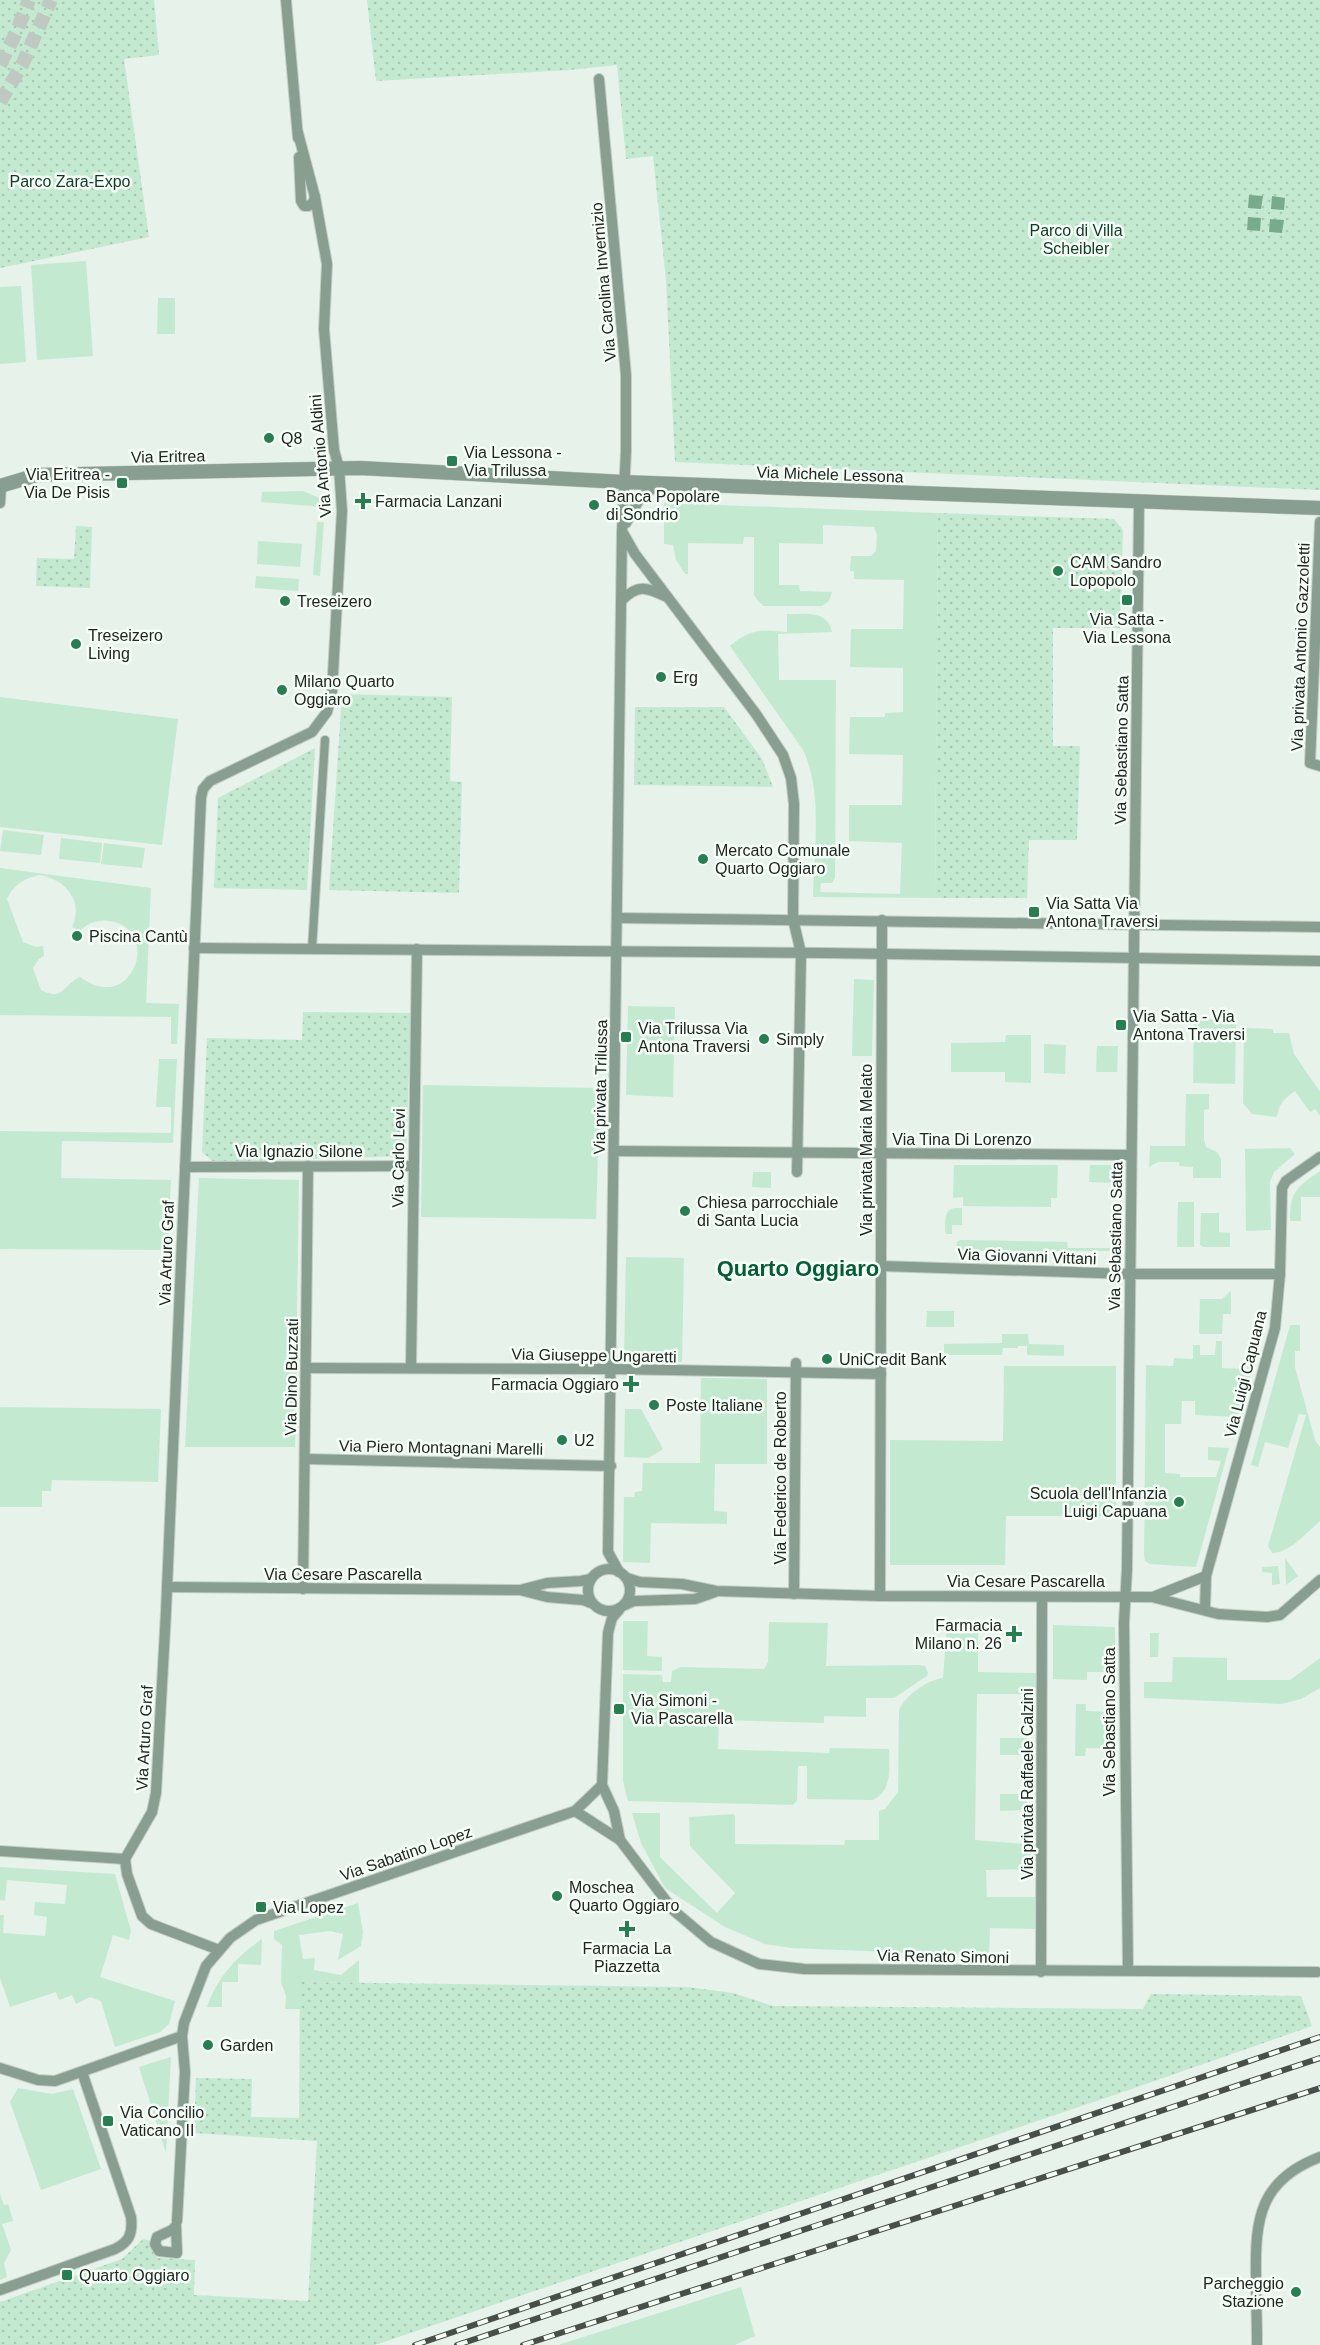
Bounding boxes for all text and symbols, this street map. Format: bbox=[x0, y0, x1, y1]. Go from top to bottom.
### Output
park label: Parco Zara-Expo bbox=[10, 173, 131, 190]
street label: Via Carolina Invernizio bbox=[588, 202, 619, 362]
park label: Parco di Villa Scheibler bbox=[1029, 222, 1123, 257]
street label: Via Antonio Aldini bbox=[307, 394, 334, 518]
place label: Q8 bbox=[281, 430, 302, 447]
marker: Q8 bbox=[262, 431, 276, 445]
place label: Via Lessona - Via Trilussa bbox=[464, 444, 562, 479]
street label: Via Eritrea bbox=[131, 447, 205, 466]
marker: Via Lessona - Via Trilussa bbox=[445, 454, 459, 468]
street label: Via Michele Lessona bbox=[756, 463, 904, 486]
place label: Via Eritrea - Via De Pisis bbox=[24, 466, 110, 501]
marker: Via Eritrea - Via De Pisis bbox=[115, 476, 129, 490]
place label: Banca Popolare di Sondrio bbox=[606, 488, 720, 523]
place label: Farmacia Lanzani bbox=[375, 493, 502, 510]
marker: Farmacia Lanzani bbox=[356, 494, 370, 508]
marker: Banca Popolare di Sondrio bbox=[587, 498, 601, 512]
street label: Via privata Antonio Gazzoletti bbox=[1288, 542, 1313, 752]
place label: CAM Sandro Lopopolo bbox=[1070, 554, 1162, 589]
marker: CAM Sandro Lopopolo bbox=[1051, 564, 1065, 578]
place label: Treseizero bbox=[297, 593, 372, 610]
marker: Via Satta - Via Lessona bbox=[1120, 593, 1134, 607]
marker: Treseizero bbox=[278, 594, 292, 608]
place label: Via Satta - Via Lessona bbox=[1083, 611, 1171, 646]
place label: Treseizero Living bbox=[88, 627, 163, 662]
marker: Treseizero Living bbox=[69, 637, 83, 651]
place label: Erg bbox=[673, 669, 698, 686]
marker: Erg bbox=[654, 670, 668, 684]
place label: Milano Quarto Oggiaro bbox=[294, 673, 395, 708]
street label: Via Sebastiano Satta bbox=[1112, 675, 1131, 825]
marker: Milano Quarto Oggiaro bbox=[275, 683, 289, 697]
place label: Mercato Comunale Quarto Oggiaro bbox=[715, 842, 850, 877]
marker: Mercato Comunale Quarto Oggiaro bbox=[696, 852, 710, 866]
place label: Via Satta Via Antona Traversi bbox=[1046, 895, 1158, 930]
marker: Via Satta Via Antona Traversi bbox=[1027, 905, 1041, 919]
place label: Piscina Cantù bbox=[89, 928, 188, 945]
marker: Piscina Cantù bbox=[70, 929, 84, 943]
place label: Via Satta - Via Antona Traversi bbox=[1133, 1008, 1245, 1043]
marker: Via Satta - Via Antona Traversi bbox=[1114, 1018, 1128, 1032]
street label: Via privata Trilussa bbox=[591, 1019, 610, 1155]
place label: Via Trilussa Via Antona Traversi bbox=[638, 1020, 750, 1055]
marker: Via Trilussa Via Antona Traversi bbox=[619, 1030, 633, 1044]
place label: Simply bbox=[776, 1031, 824, 1048]
marker: Simply bbox=[757, 1032, 771, 1046]
street label: Via privata Maria Melato bbox=[858, 1064, 875, 1236]
street label: Via Carlo Levi bbox=[389, 1108, 408, 1208]
street label: Via Tina Di Lorenzo bbox=[892, 1131, 1032, 1148]
street label: Via Ignazio Silone bbox=[235, 1143, 363, 1160]
street label: Via Sebastiano Satta bbox=[1106, 1161, 1125, 1311]
place label: Chiesa parrocchiale di Santa Lucia bbox=[697, 1194, 839, 1229]
street label: Via Arturo Graf bbox=[156, 1199, 177, 1306]
marker: Chiesa parrocchiale di Santa Lucia bbox=[678, 1204, 692, 1218]
street label: Via Giovanni Vittani bbox=[957, 1246, 1097, 1267]
district label: Quarto Oggiaro bbox=[717, 1256, 879, 1281]
street label: Via Luigi Capuana bbox=[1221, 1309, 1270, 1439]
street label: Via Dino Buzzati bbox=[282, 1318, 301, 1436]
street label: Via Giuseppe Ungaretti bbox=[511, 1346, 677, 1365]
place label: UniCredit Bank bbox=[839, 1351, 948, 1368]
marker: UniCredit Bank bbox=[820, 1352, 834, 1366]
place label: Farmacia Oggiaro bbox=[491, 1376, 619, 1393]
marker: Farmacia Oggiaro bbox=[624, 1377, 638, 1391]
street label: Via Federico de Roberto bbox=[772, 1391, 789, 1565]
place label: Poste Italiane bbox=[666, 1397, 763, 1414]
marker: Poste Italiane bbox=[647, 1398, 661, 1412]
place label: U2 bbox=[574, 1432, 595, 1449]
marker: U2 bbox=[555, 1433, 569, 1447]
street label: Via Piero Montagnani Marelli bbox=[339, 1437, 543, 1458]
place label: Scuola dell'Infanzia Luigi Capuana bbox=[1030, 1485, 1167, 1520]
marker: Scuola dell'Infanzia Luigi Capuana bbox=[1172, 1495, 1186, 1509]
street label: Via Cesare Pascarella bbox=[264, 1566, 422, 1583]
street label: Via Cesare Pascarella bbox=[947, 1573, 1105, 1590]
place label: Farmacia Milano n. 26 bbox=[915, 1617, 1002, 1652]
marker: Farmacia Milano n. 26 bbox=[1007, 1627, 1021, 1641]
street label: Via Sebastiano Satta bbox=[1101, 1647, 1118, 1797]
street label: Via Arturo Graf bbox=[133, 1684, 156, 1791]
street label: Via privata Raffaele Calzini bbox=[1019, 1688, 1036, 1880]
place label: Via Simoni - Via Pascarella bbox=[631, 1692, 733, 1727]
marker: Via Simoni - Via Pascarella bbox=[612, 1702, 626, 1716]
street label: Via Sabatino Lopez bbox=[338, 1823, 474, 1884]
place label: Moschea Quarto Oggiaro bbox=[569, 1879, 679, 1914]
marker: Moschea Quarto Oggiaro bbox=[550, 1889, 564, 1903]
place label: Via Lopez bbox=[273, 1899, 344, 1916]
marker: Via Lopez bbox=[254, 1900, 268, 1914]
marker: Farmacia La Piazzetta bbox=[620, 1922, 634, 1936]
place label: Farmacia La Piazzetta bbox=[583, 1940, 672, 1975]
street label: Via Renato Simoni bbox=[877, 1947, 1009, 1966]
place label: Garden bbox=[220, 2037, 273, 2054]
marker: Garden bbox=[201, 2038, 215, 2052]
place label: Via Concilio Vaticano II bbox=[120, 2104, 204, 2139]
marker: Via Concilio Vaticano II bbox=[101, 2114, 115, 2128]
place label: Quarto Oggiaro bbox=[79, 2267, 189, 2284]
marker: Quarto Oggiaro bbox=[60, 2268, 74, 2282]
place label: Parcheggio Stazione bbox=[1203, 2275, 1284, 2310]
marker: Parcheggio Stazione bbox=[1289, 2285, 1303, 2299]

